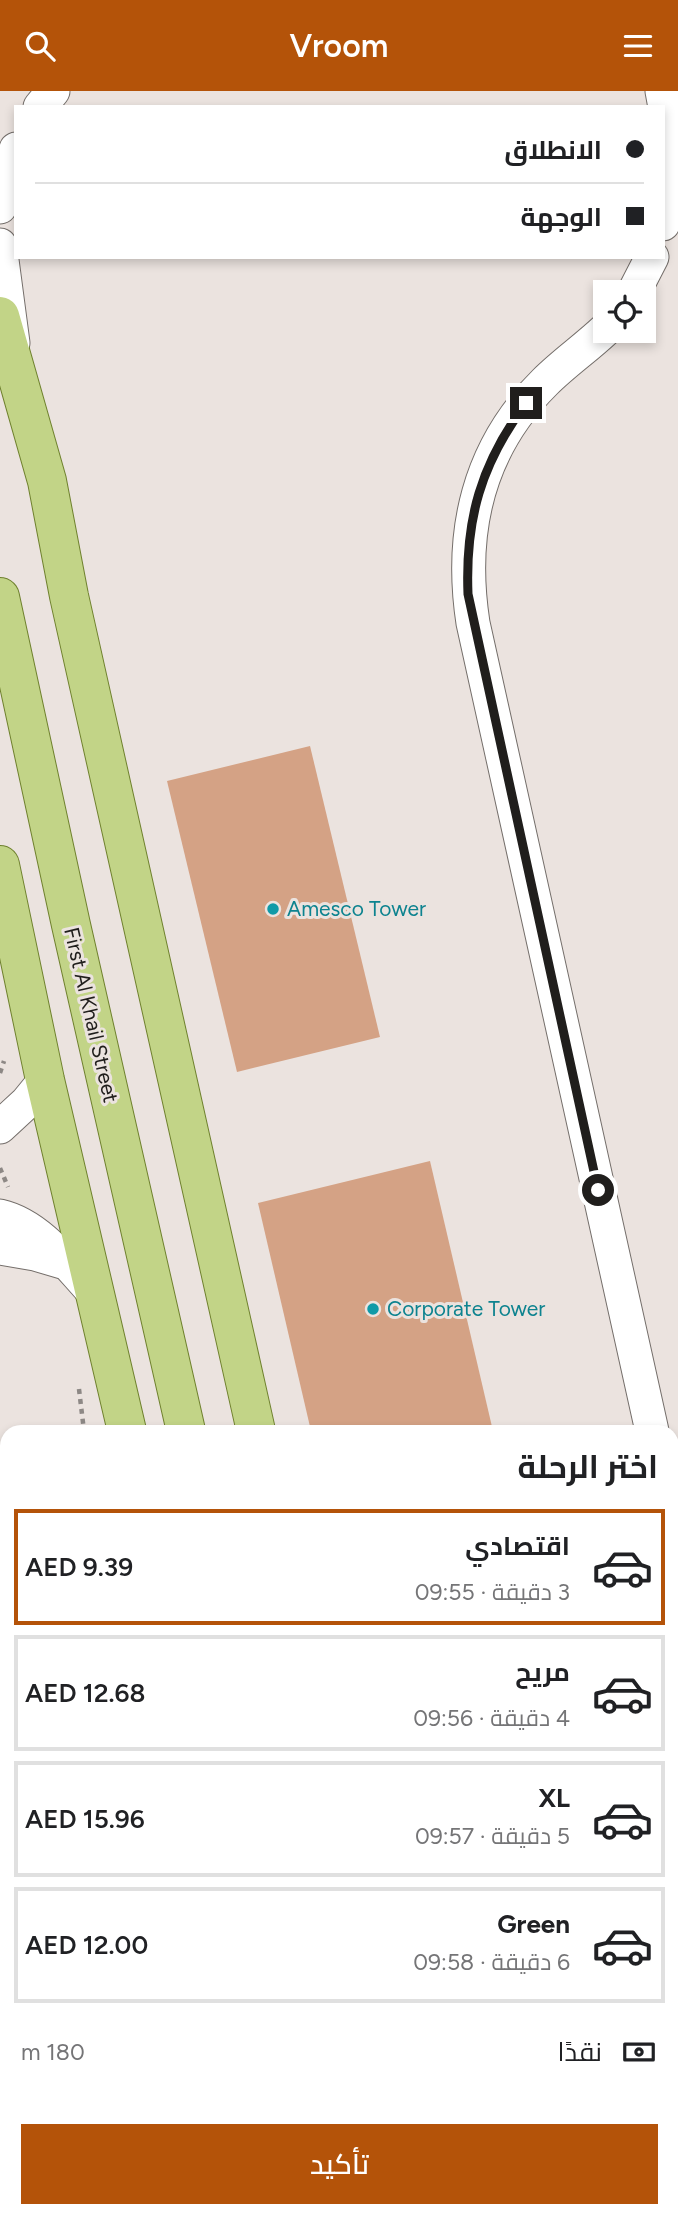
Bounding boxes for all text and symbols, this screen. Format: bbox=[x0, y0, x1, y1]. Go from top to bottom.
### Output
icon: search bbox=[21, 27, 59, 65]
text: Vroom bbox=[290, 27, 388, 65]
icon: menu bbox=[619, 27, 657, 65]
text: الانطلاق bbox=[504, 134, 602, 166]
text: الوجهة bbox=[521, 201, 602, 233]
map controls bbox=[593, 280, 656, 343]
button: locate bbox=[593, 280, 656, 343]
route end bbox=[510, 387, 542, 419]
place label: Amesco Tower bbox=[287, 896, 426, 921]
marker: Amesco Tower bbox=[265, 901, 281, 917]
street label: First Al Khail Street bbox=[59, 925, 124, 1105]
route start bbox=[582, 1174, 614, 1206]
place label: Corporate Tower bbox=[387, 1296, 545, 1321]
marker: Corporate Tower bbox=[365, 1301, 381, 1317]
text: اختر الرحلة bbox=[517, 1448, 658, 1486]
text: اقتصادي bbox=[465, 1530, 570, 1562]
icon: car bbox=[591, 1536, 654, 1599]
text: AED 9.39 bbox=[25, 1551, 133, 1583]
text: 3 دقيقة · 09:55 bbox=[415, 1578, 570, 1606]
text: مريح bbox=[515, 1656, 570, 1688]
icon: car bbox=[591, 1662, 654, 1725]
text: AED 12.68 bbox=[25, 1677, 145, 1709]
text: 4 دقيقة · 09:56 bbox=[413, 1704, 570, 1732]
text: XL bbox=[538, 1782, 570, 1814]
icon: car bbox=[591, 1788, 654, 1851]
text: AED 15.96 bbox=[25, 1803, 145, 1835]
text: 5 دقيقة · 09:57 bbox=[415, 1822, 570, 1850]
text: Green bbox=[497, 1908, 570, 1940]
icon: car bbox=[591, 1914, 654, 1977]
text: AED 12.00 bbox=[25, 1929, 148, 1961]
text: 6 دقيقة · 09:58 bbox=[413, 1948, 570, 1976]
icon: cash bbox=[620, 2033, 658, 2071]
text: نقدًا bbox=[558, 2036, 602, 2068]
text: 180 m bbox=[21, 2038, 85, 2066]
button: تأكيد bbox=[21, 2124, 658, 2204]

